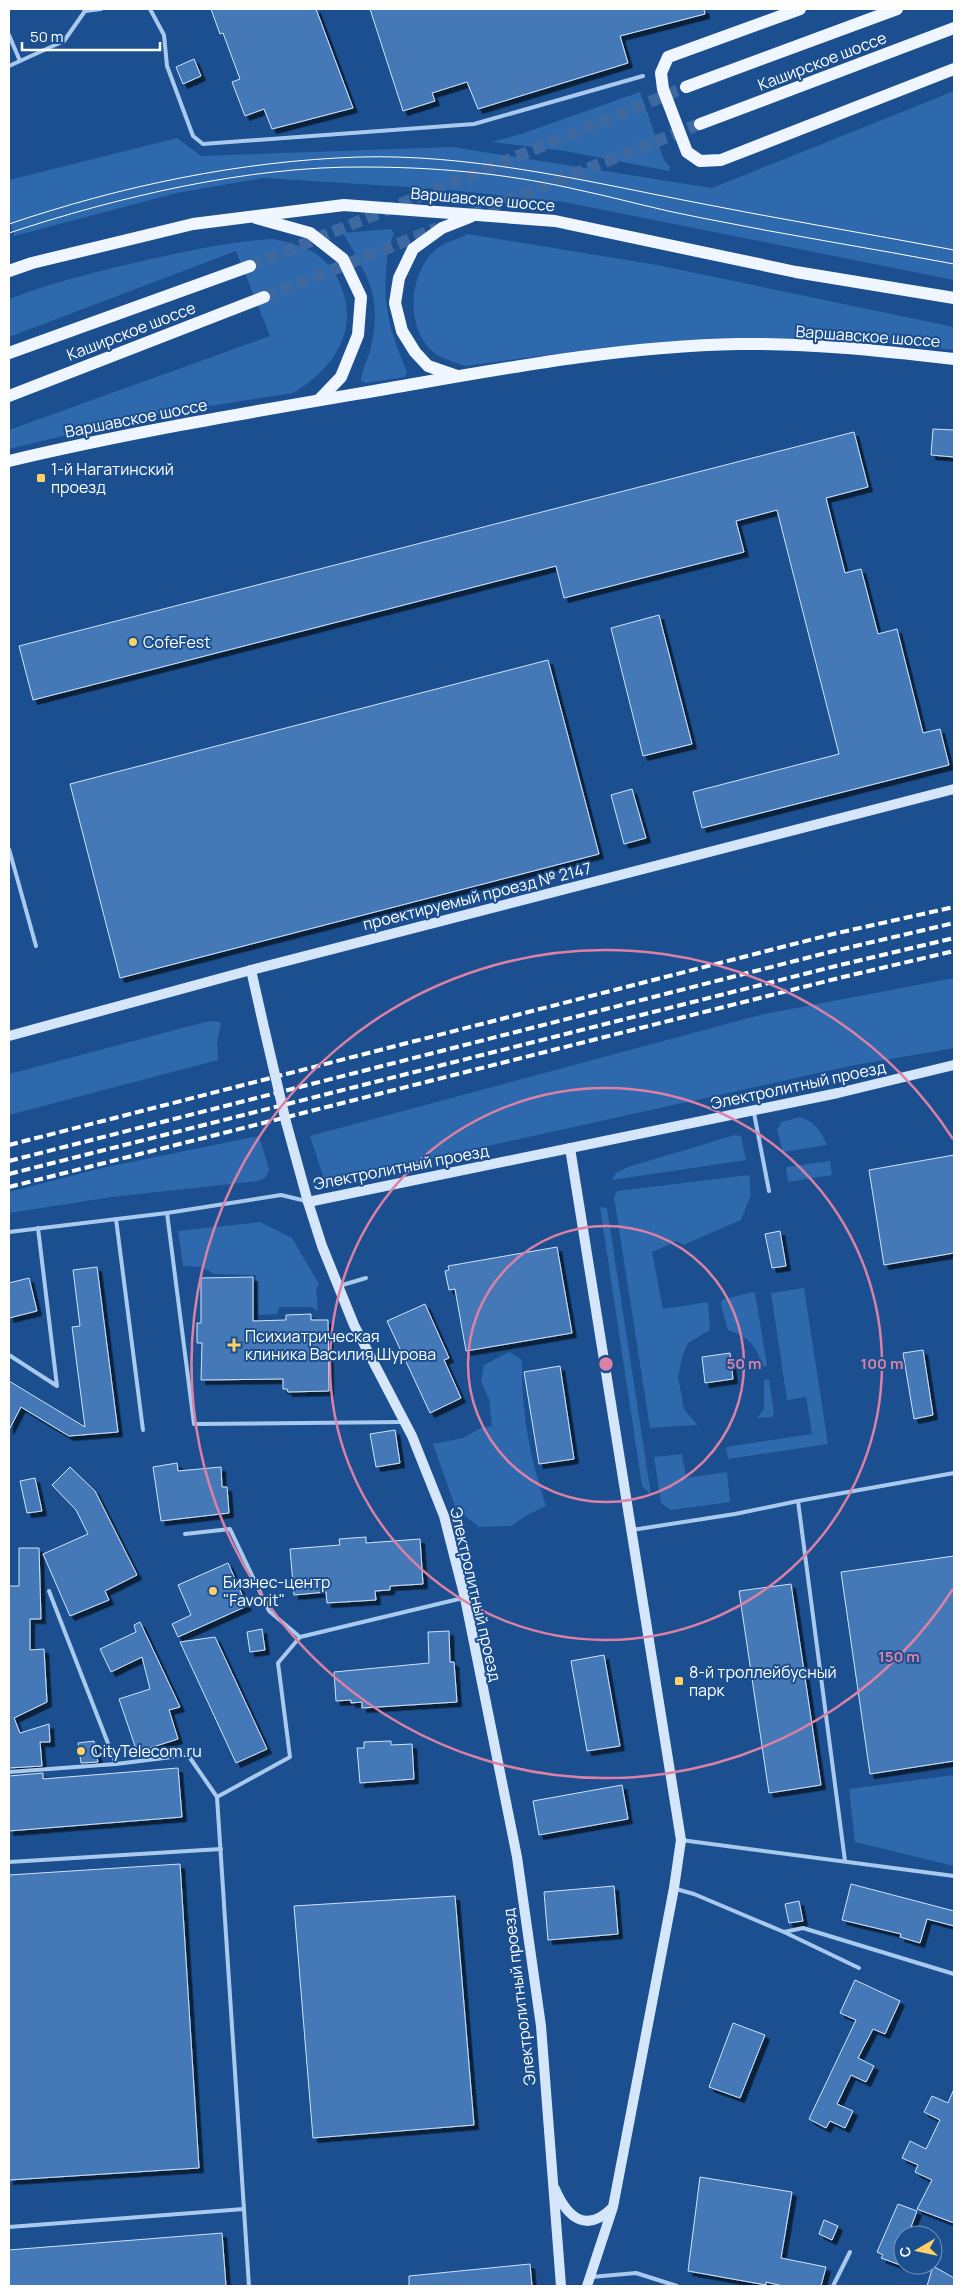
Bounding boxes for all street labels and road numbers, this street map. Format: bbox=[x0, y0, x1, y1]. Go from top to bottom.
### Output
street label: Каширское шоссе bbox=[754, 26, 890, 96]
street label: Варшавское шоссе bbox=[410, 182, 556, 216]
street label: Каширское шоссе bbox=[63, 296, 199, 366]
street label: Варшавское шоссе bbox=[795, 320, 941, 352]
street label: Варшавское шоссе bbox=[63, 393, 209, 443]
street label: проектируемый проезд № 2147 bbox=[360, 857, 594, 935]
street label: Электролитный проезд bbox=[708, 1056, 888, 1114]
street label: Электролитный проезд bbox=[311, 1139, 491, 1195]
street label: Электролитный проезд bbox=[445, 1505, 507, 1684]
street label: Электролитный проезд bbox=[497, 1907, 541, 2087]

